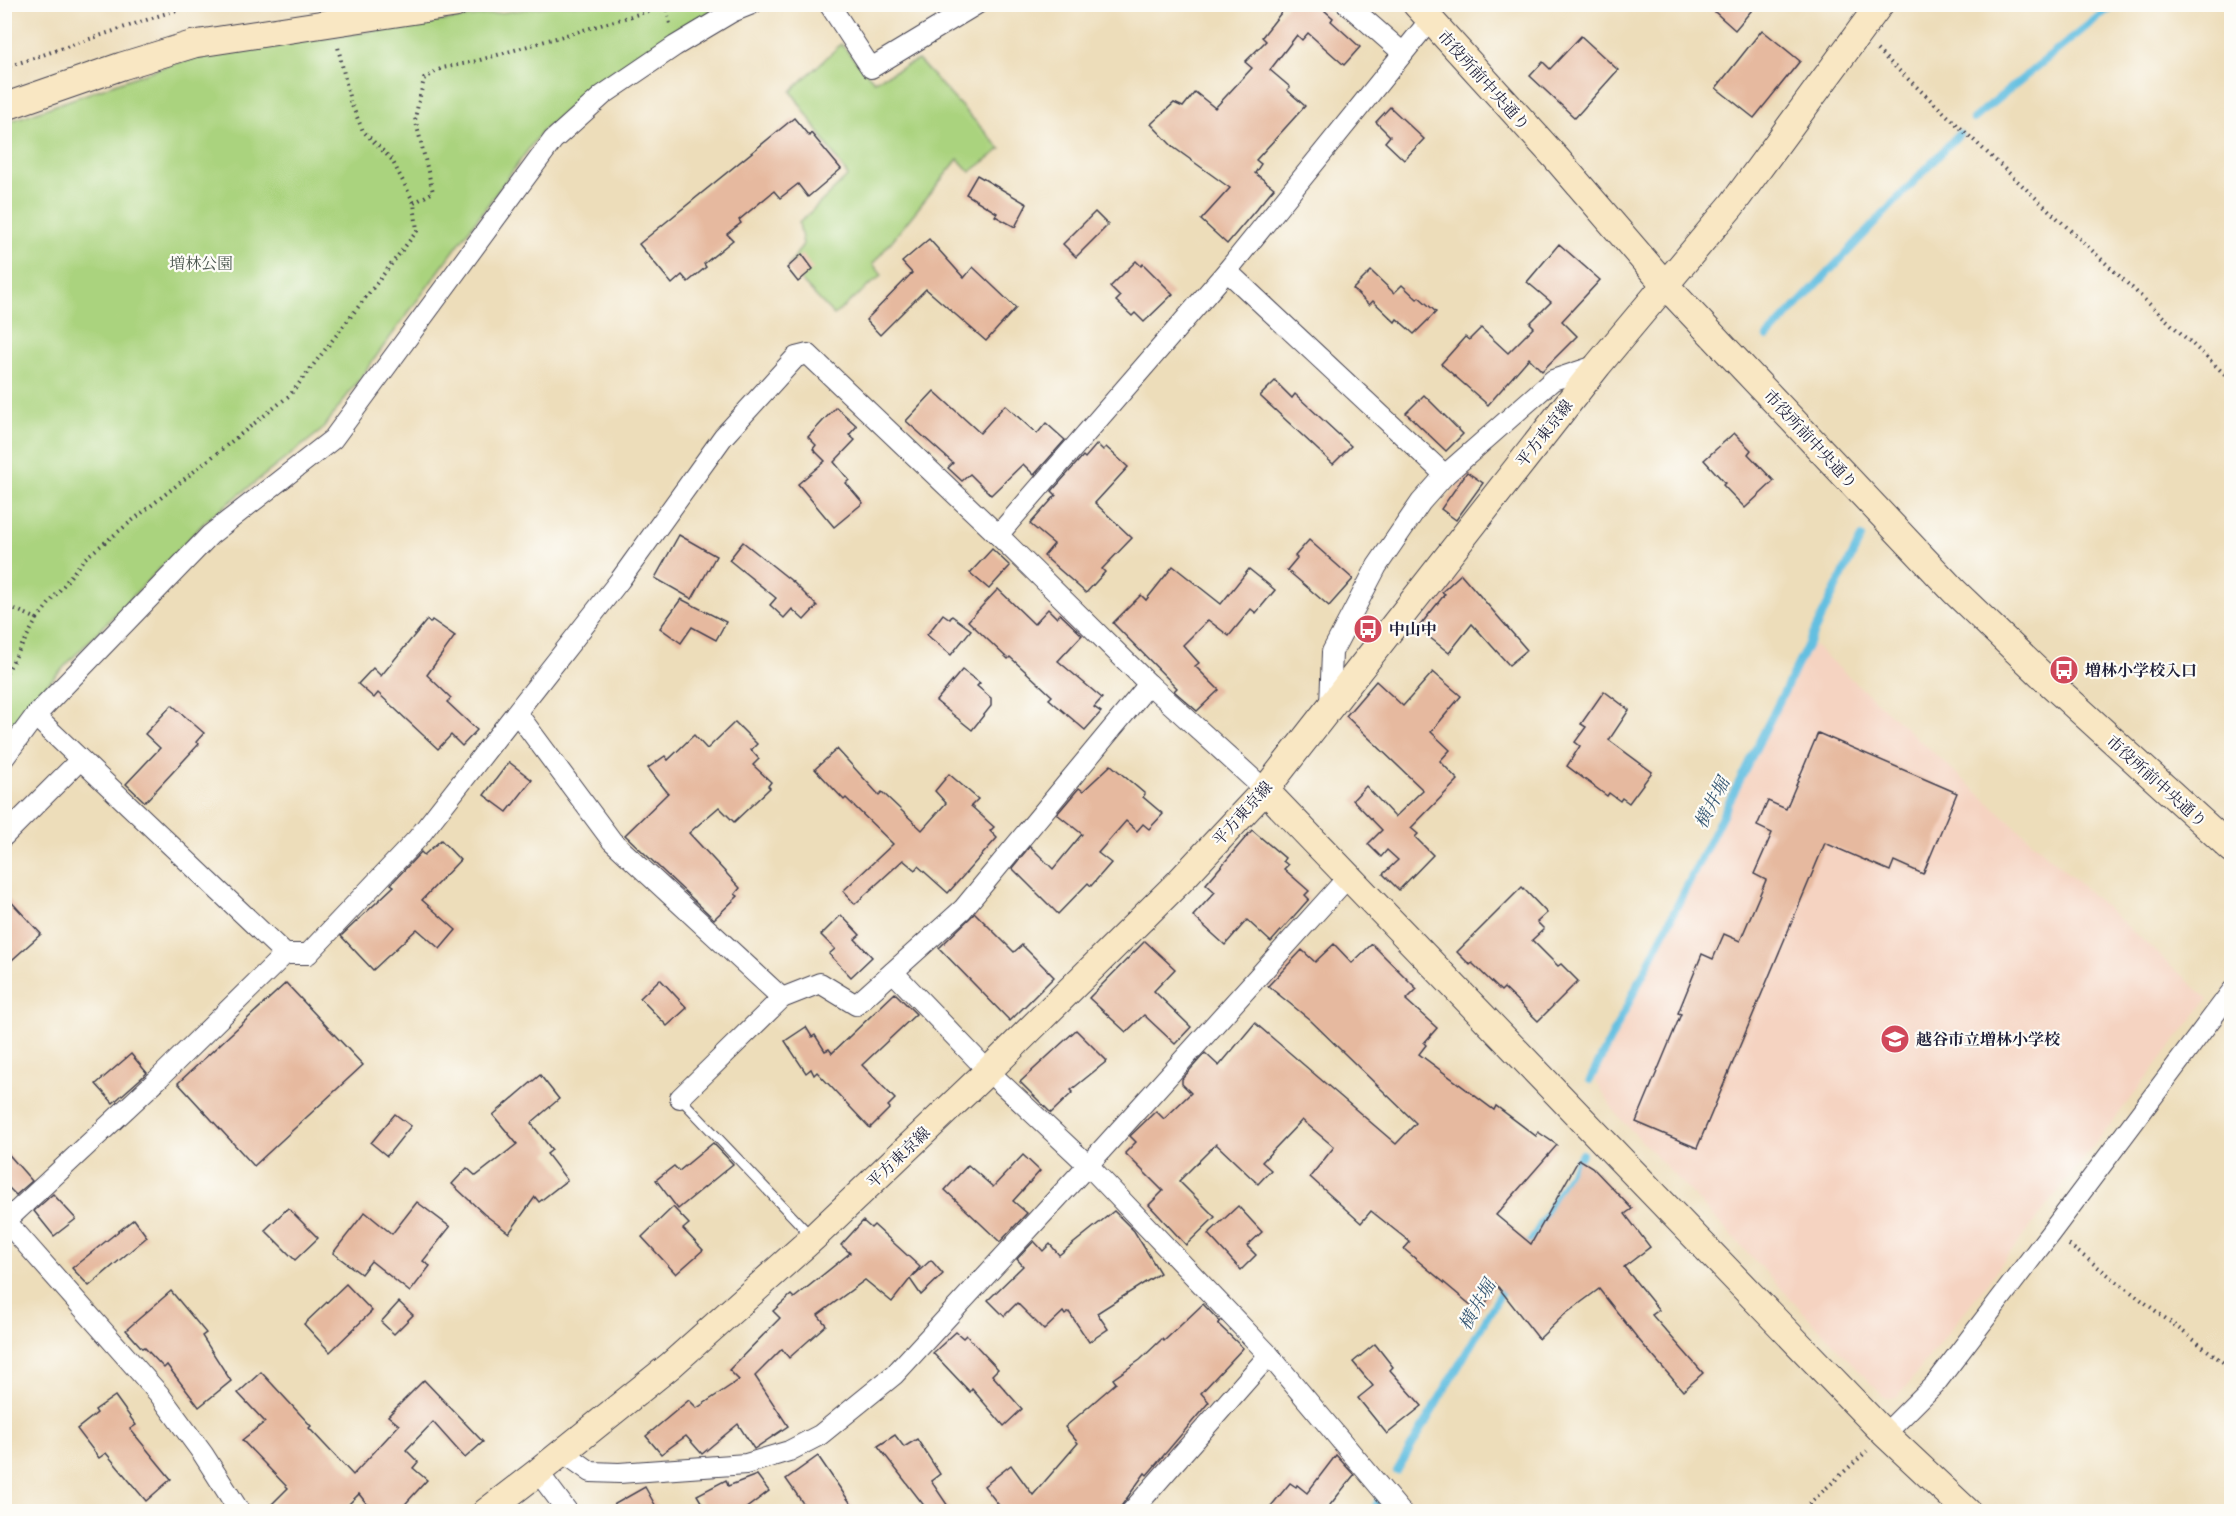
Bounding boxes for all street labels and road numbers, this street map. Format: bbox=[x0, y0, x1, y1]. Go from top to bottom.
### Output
street label: 市役所前中央通り bbox=[1434, 26, 1534, 134]
street label: 市役所前中央通り bbox=[1760, 385, 1862, 493]
street label: 平方東京線 bbox=[1511, 395, 1577, 471]
street label: 市役所前中央通り bbox=[2103, 731, 2211, 831]
street label: 平方東京線 bbox=[1208, 777, 1276, 849]
street label: 平方東京線 bbox=[862, 1122, 934, 1192]

